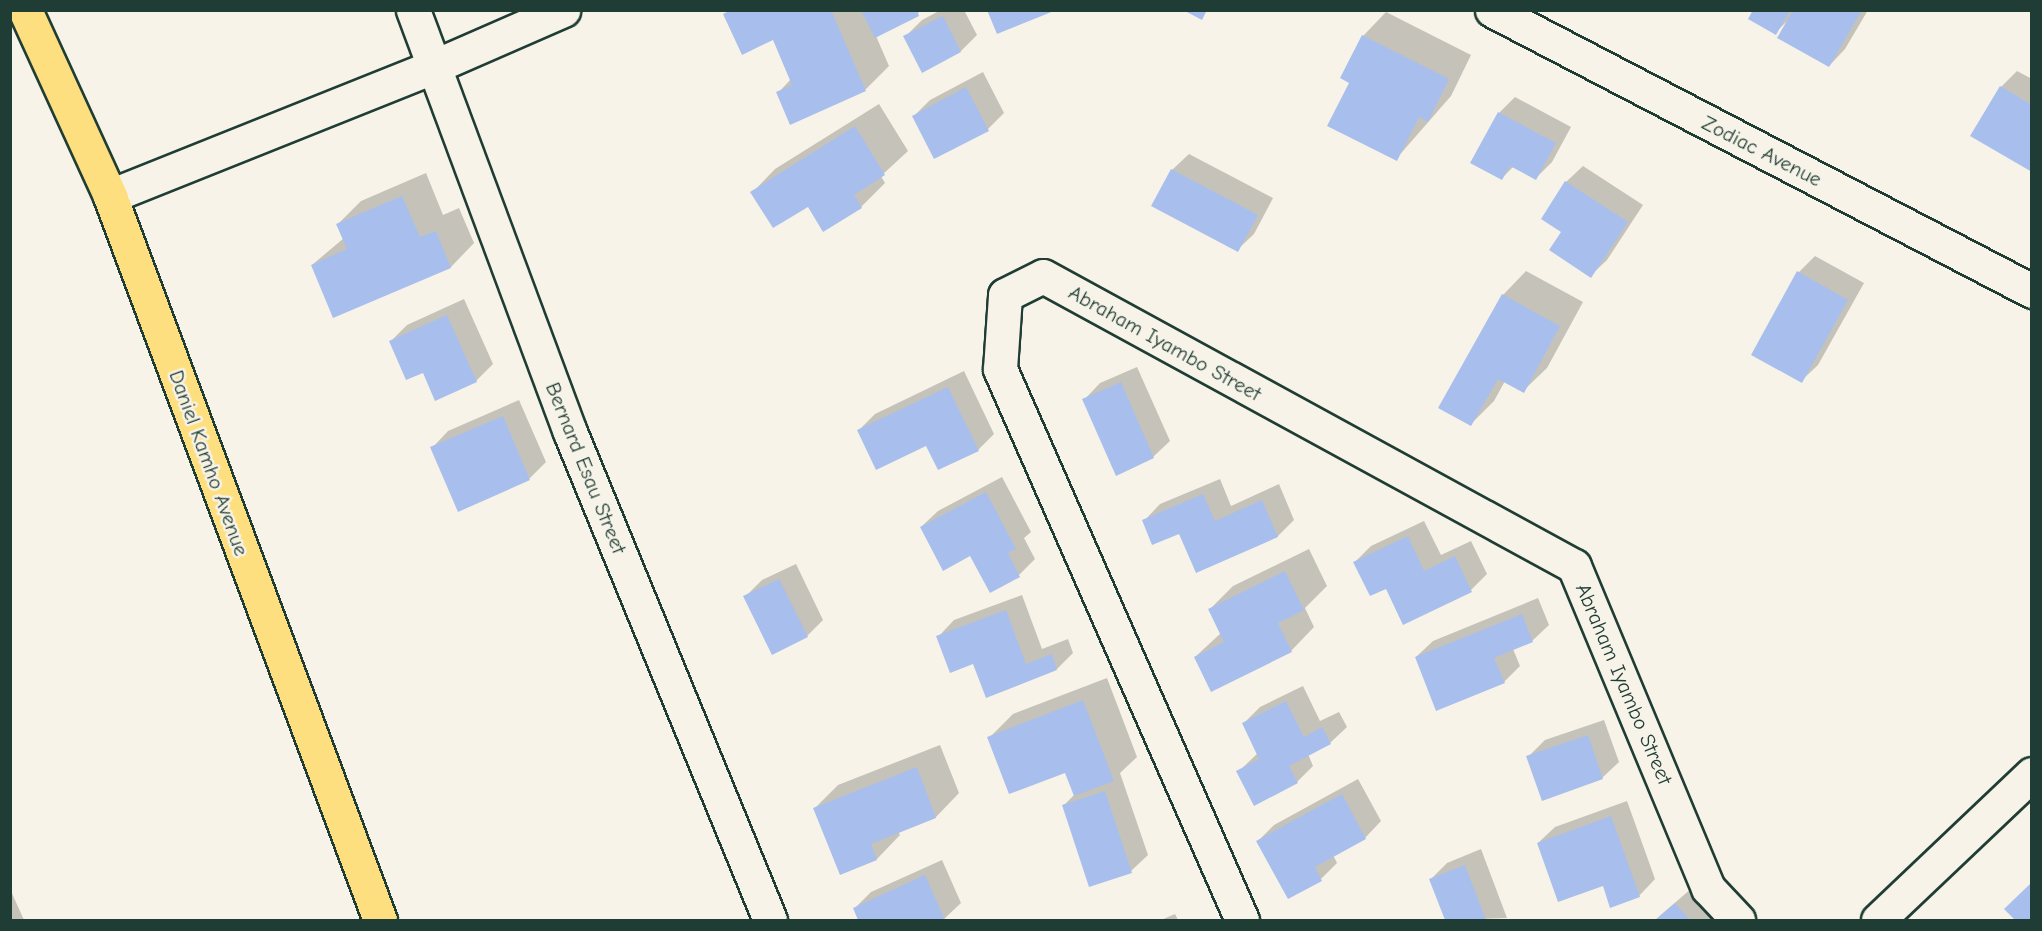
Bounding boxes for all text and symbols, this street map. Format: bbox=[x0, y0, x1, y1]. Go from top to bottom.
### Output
street label: Zodiac Avenue bbox=[1698, 110, 1826, 192]
street label: Abraham Iyambo Street bbox=[1064, 280, 1266, 406]
street label: Daniel Kamho Avenue bbox=[164, 367, 254, 559]
street label: Bernard Esau Street bbox=[540, 379, 632, 557]
street label: Abraham Iyambo Street bbox=[1570, 580, 1678, 788]

